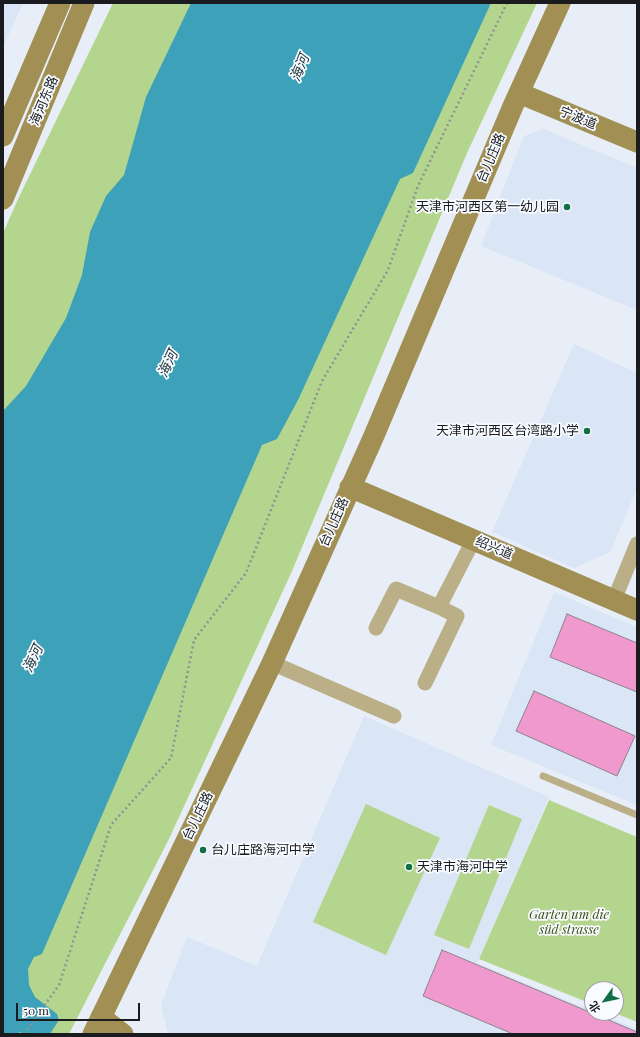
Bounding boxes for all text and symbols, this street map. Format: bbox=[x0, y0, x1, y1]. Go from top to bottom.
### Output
water label: 海河 bbox=[287, 52, 313, 84]
street label: 海河东路 bbox=[27, 74, 61, 128]
street label: 宁波道 bbox=[557, 103, 599, 133]
street label: 台儿庄路 bbox=[474, 131, 508, 185]
place label: 天津市河西区第一幼儿园 bbox=[416, 199, 559, 215]
marker: 天津市河西区第一幼儿园 bbox=[562, 202, 572, 212]
water label: 海河 bbox=[154, 348, 182, 380]
place label: 天津市河西区台湾路小学 bbox=[436, 423, 579, 439]
marker: 天津市河西区台湾路小学 bbox=[582, 426, 592, 436]
street label: 台儿庄路 bbox=[316, 495, 352, 549]
street label: 绍兴道 bbox=[473, 533, 515, 563]
water label: 海河 bbox=[19, 643, 47, 675]
street label: 台儿庄路 bbox=[180, 789, 216, 843]
place label: 台儿庄路海河中学 bbox=[211, 842, 315, 858]
marker: 台儿庄路海河中学 bbox=[198, 845, 208, 855]
place label: 天津市海河中学 bbox=[417, 859, 508, 875]
marker: 天津市海河中学 bbox=[404, 862, 414, 872]
park label: Garten um die süd strasse bbox=[529, 907, 609, 938]
north arrow bbox=[584, 981, 624, 1021]
scale bar bbox=[18, 995, 142, 1021]
text: 北 bbox=[585, 999, 604, 1016]
text: 50 m bbox=[23, 1002, 49, 1018]

